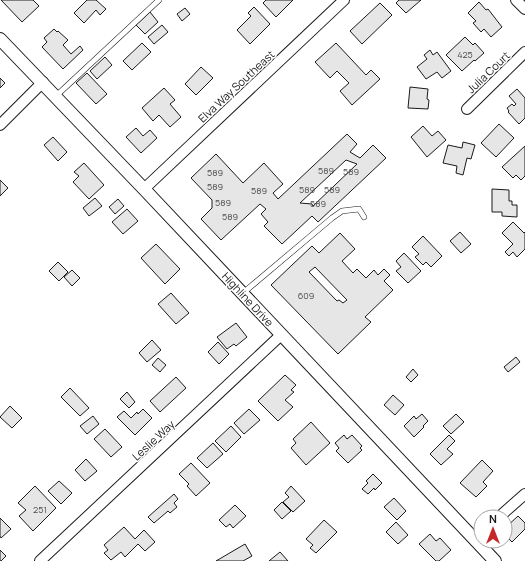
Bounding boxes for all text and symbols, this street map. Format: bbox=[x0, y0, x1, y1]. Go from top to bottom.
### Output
street label: Elva Way Southeast bbox=[195, 47, 277, 125]
house number: 425 bbox=[457, 48, 473, 61]
street label: Julia Court bbox=[463, 48, 513, 96]
house number: 589 bbox=[318, 164, 334, 177]
house number: 589 bbox=[343, 165, 359, 178]
house number: 589 bbox=[207, 166, 223, 179]
house number: 589 bbox=[207, 180, 223, 193]
house number: 589 bbox=[299, 183, 315, 196]
house number: 589 bbox=[324, 183, 340, 196]
house number: 589 bbox=[251, 184, 267, 197]
house number: 589 bbox=[215, 196, 231, 209]
house number: 589 bbox=[310, 197, 326, 210]
house number: 589 bbox=[222, 210, 238, 223]
street label: Highline Drive bbox=[219, 269, 277, 330]
house number: 609 bbox=[298, 289, 314, 302]
street label: Leslie Way bbox=[129, 416, 178, 464]
house number: 251 bbox=[33, 503, 47, 516]
north arrow bbox=[473, 509, 513, 549]
text: N bbox=[489, 511, 497, 526]

